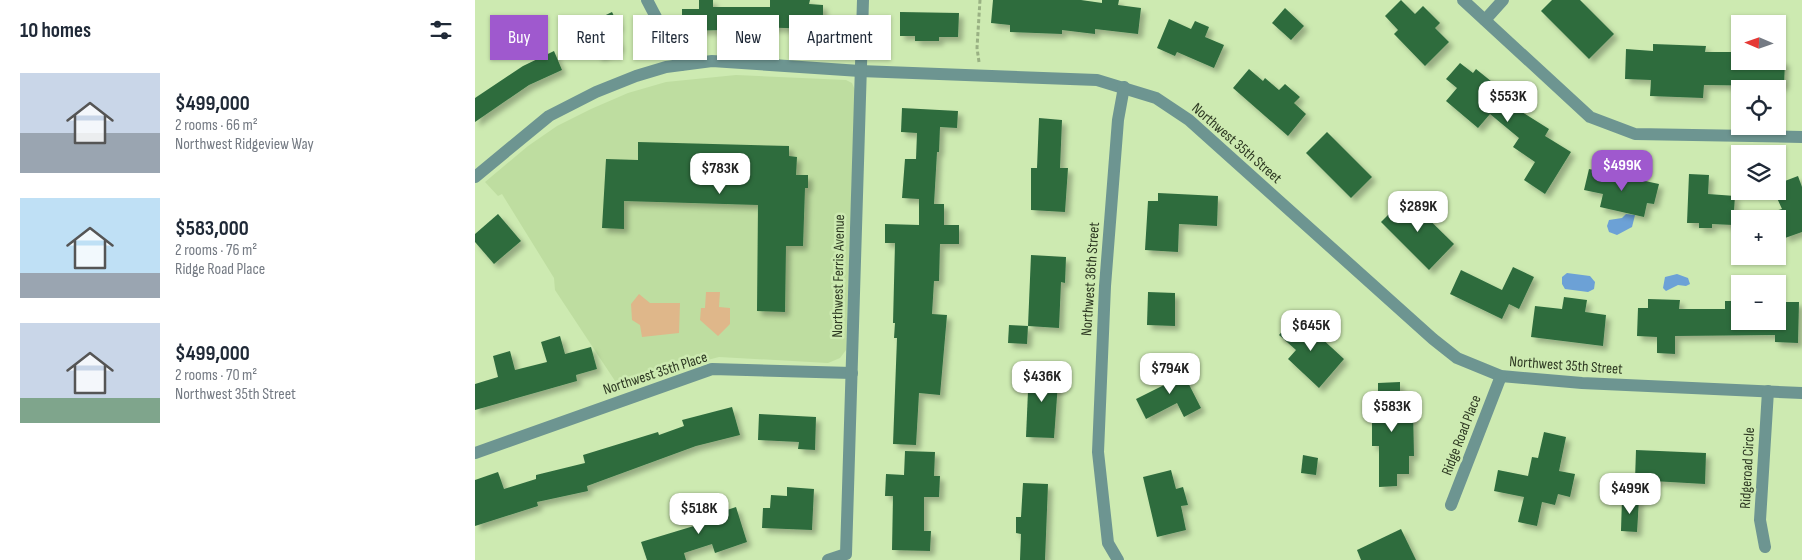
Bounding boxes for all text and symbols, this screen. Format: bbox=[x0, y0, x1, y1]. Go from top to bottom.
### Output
chip: Buy bbox=[490, 15, 548, 60]
chip: Rent bbox=[558, 15, 623, 60]
chip: Filters bbox=[633, 15, 707, 60]
chip: New bbox=[717, 15, 779, 60]
chip: Apartment bbox=[789, 15, 891, 60]
north arrow bbox=[1731, 15, 1786, 70]
map controls bbox=[1731, 15, 1786, 330]
icon: filters bbox=[427, 16, 455, 44]
text: 10 homes bbox=[20, 18, 91, 43]
pin: $553K bbox=[1473, 80, 1543, 123]
button: locate bbox=[1731, 80, 1786, 135]
text: $553K bbox=[1489, 87, 1527, 106]
text: $499,000 bbox=[175, 91, 250, 116]
icon: home bbox=[60, 93, 120, 153]
street label: Northwest 35th Street bbox=[1188, 99, 1286, 188]
text: 2 rooms · 66 m² bbox=[175, 116, 258, 135]
text: Northwest Ridgeview Way bbox=[175, 135, 314, 154]
button: layers bbox=[1731, 145, 1786, 200]
pin: $499K bbox=[1587, 150, 1657, 192]
pin: $783K bbox=[685, 152, 755, 195]
text: $499K bbox=[1603, 156, 1641, 175]
text: $783K bbox=[701, 159, 739, 178]
pin: $289K bbox=[1383, 190, 1453, 233]
text: $289K bbox=[1399, 197, 1437, 216]
button: + bbox=[1731, 210, 1786, 265]
street label: Northwest Ferris Avenue bbox=[828, 214, 849, 338]
text: $583,000 bbox=[175, 216, 249, 241]
icon: home bbox=[60, 218, 120, 278]
street label: Northwest 36th Street bbox=[1077, 221, 1104, 337]
text: 2 rooms · 76 m² bbox=[175, 241, 257, 260]
text: Ridge Road Place bbox=[175, 260, 265, 279]
button: − bbox=[1731, 275, 1786, 330]
pin: $645K bbox=[1276, 310, 1346, 352]
text: $645K bbox=[1292, 316, 1330, 335]
text: $499,000 bbox=[175, 341, 250, 366]
icon: home bbox=[60, 343, 120, 403]
street label: Northwest 35th Place bbox=[601, 348, 710, 399]
pin: $794K bbox=[1135, 352, 1205, 395]
street label: Northwest 35th Street bbox=[1509, 352, 1624, 379]
text: $794K bbox=[1151, 359, 1189, 378]
pin: $436K bbox=[1007, 360, 1077, 403]
text: 2 rooms · 70 m² bbox=[175, 366, 257, 385]
text: $436K bbox=[1023, 367, 1061, 386]
text: Northwest 35th Street bbox=[175, 385, 296, 404]
pin: $583K bbox=[1357, 390, 1427, 433]
street label: Ridge Road Place bbox=[1437, 392, 1485, 478]
text: $583K bbox=[1373, 397, 1411, 416]
street label: Ridgeroad Circle bbox=[1736, 427, 1759, 509]
pin: $499K bbox=[1595, 472, 1665, 515]
text: $499K bbox=[1611, 479, 1649, 498]
pin: $518K bbox=[664, 492, 734, 535]
text: $518K bbox=[681, 499, 717, 518]

